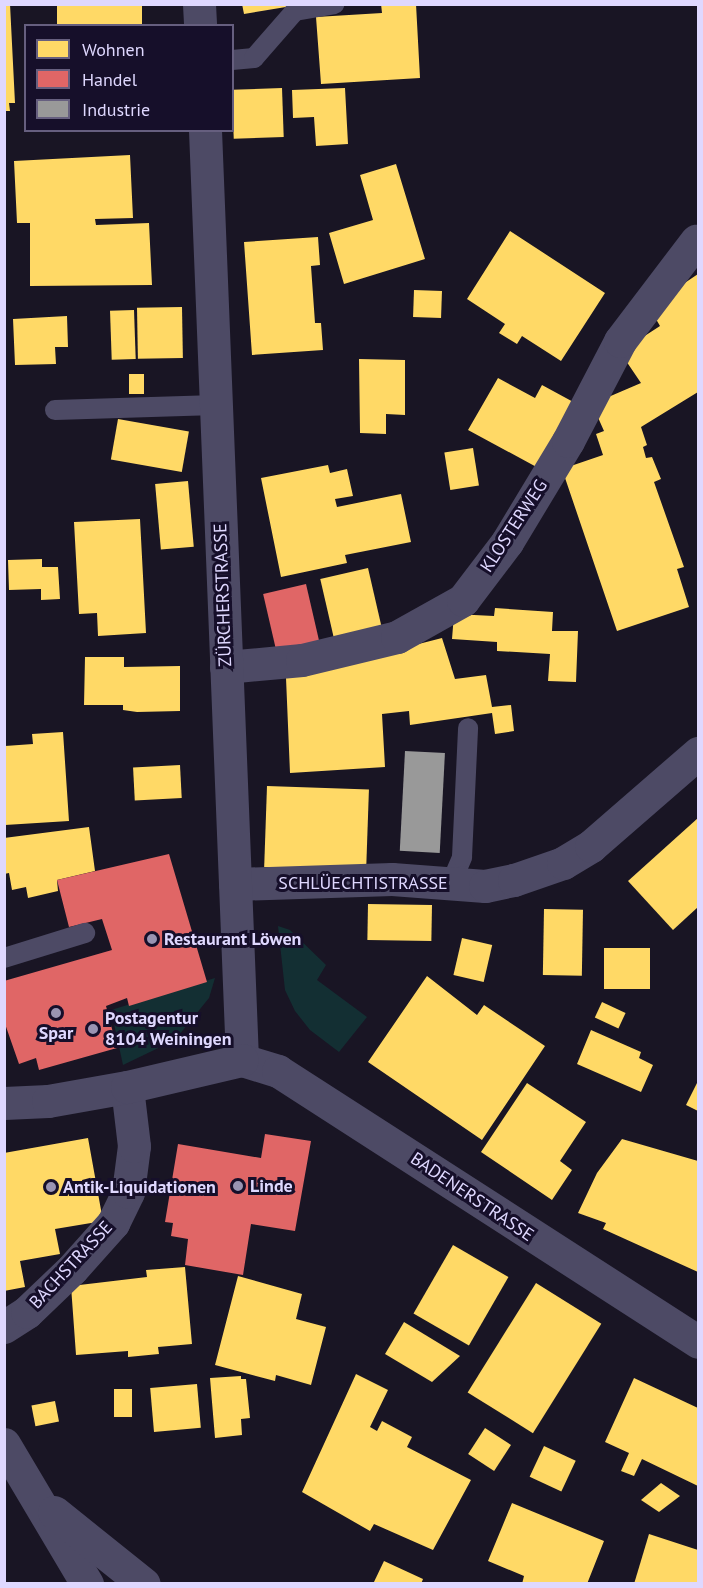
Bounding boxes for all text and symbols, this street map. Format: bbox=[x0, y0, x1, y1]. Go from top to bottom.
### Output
legend bbox=[24, 24, 234, 132]
text: Wohnen bbox=[82, 38, 144, 61]
text: Handel bbox=[82, 68, 137, 91]
text: Industrie bbox=[82, 98, 150, 121]
street label: KLOSTERWEG bbox=[476, 476, 552, 576]
street label: ZÜRCHERSTRASSE bbox=[210, 523, 236, 667]
street label: SCHLÜECHTISTRASSE bbox=[278, 872, 448, 894]
place label: Restaurant Löwen bbox=[164, 928, 301, 950]
marker: Restaurant Löwen bbox=[145, 932, 159, 946]
marker: Spar bbox=[49, 1006, 63, 1020]
place label: Postagentur 8104 Weiningen bbox=[105, 1008, 232, 1050]
place label: Spar bbox=[39, 1022, 73, 1044]
marker: Postagentur 8104 Weiningen bbox=[86, 1022, 100, 1036]
street label: BADENERSTRASSE bbox=[406, 1148, 538, 1246]
place label: Linde bbox=[250, 1175, 293, 1197]
place label: Antik-Liquidationen bbox=[63, 1176, 216, 1198]
marker: Linde bbox=[231, 1179, 245, 1193]
marker: Antik-Liquidationen bbox=[44, 1180, 58, 1194]
street label: BACHSTRASSE bbox=[25, 1217, 117, 1313]

